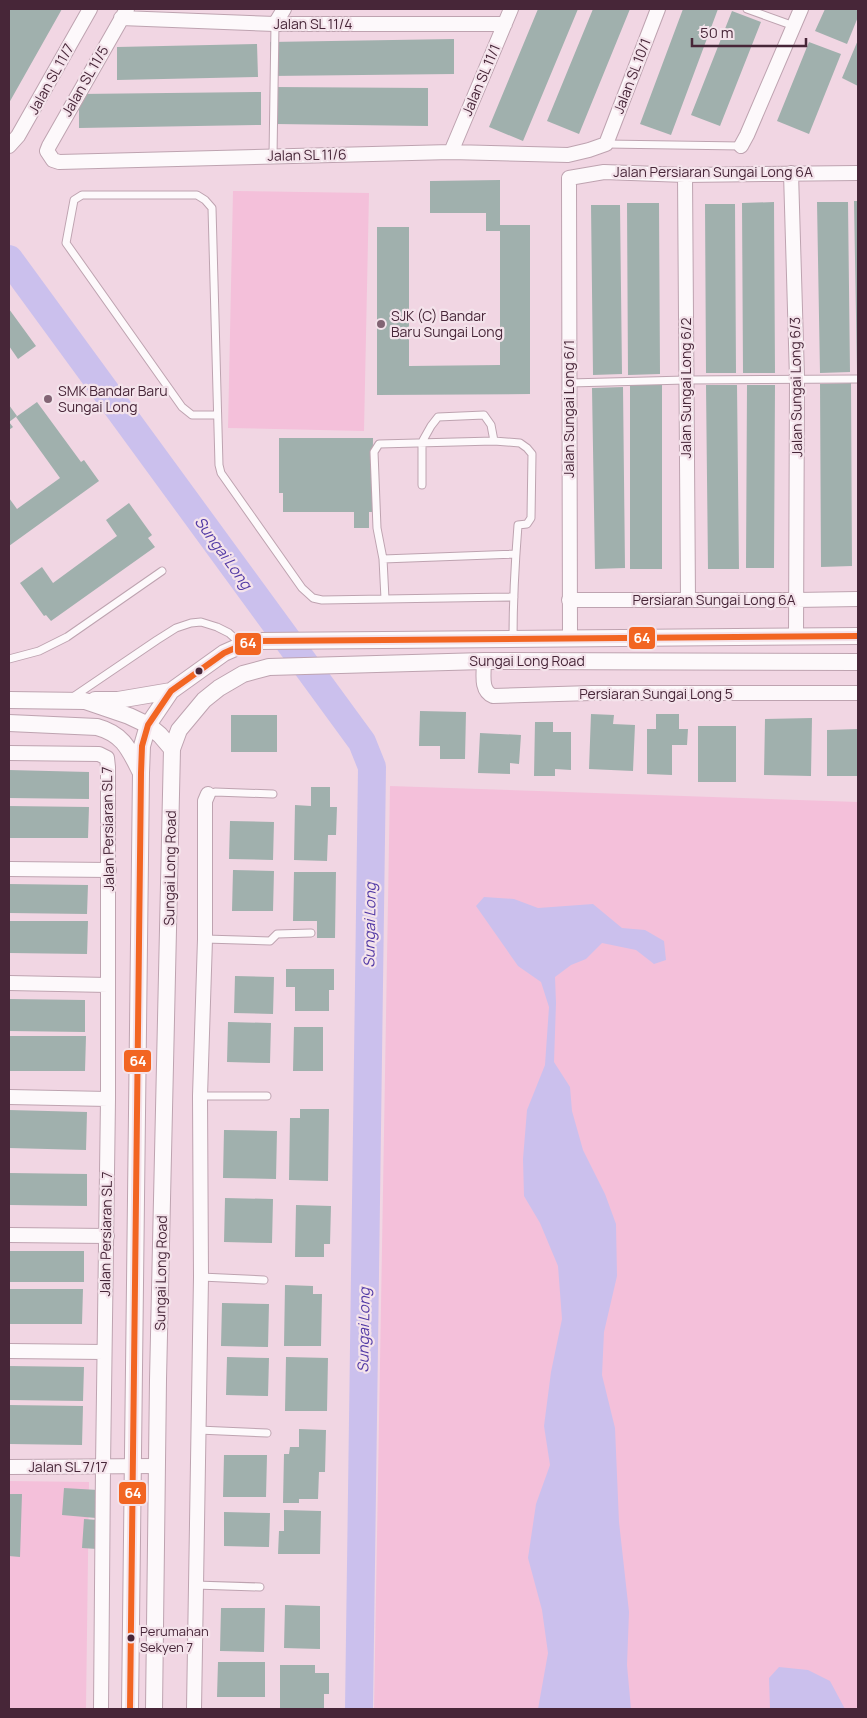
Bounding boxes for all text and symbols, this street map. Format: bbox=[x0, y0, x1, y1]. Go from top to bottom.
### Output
street label: Jalan SL 11/4 bbox=[274, 14, 352, 33]
scale bar bbox=[692, 15, 806, 47]
text: 50 m bbox=[700, 22, 734, 43]
street label: Jalan SL 10/1 bbox=[608, 35, 655, 116]
street label: Jalan SL 11/7 bbox=[23, 40, 78, 117]
street label: Jalan SL 11/1 bbox=[457, 41, 504, 119]
street label: Jalan SL 11/5 bbox=[57, 42, 112, 120]
street label: Jalan SL 11/6 bbox=[267, 144, 347, 165]
street label: Jalan Persiaran Sungai Long 6A bbox=[613, 162, 813, 181]
place label: SJK (C) Bandar Baru Sungai Long bbox=[391, 306, 503, 341]
street label: Jalan Sungai Long 6/3 bbox=[785, 317, 806, 457]
marker: SJK (C) Bandar Baru Sungai Long bbox=[375, 318, 387, 330]
street label: Jalan Sungai Long 6/2 bbox=[676, 318, 695, 458]
street label: Jalan Sungai Long 6/1 bbox=[559, 340, 578, 478]
place label: SMK Bandar Baru Sungai Long bbox=[58, 381, 168, 416]
marker: SMK Bandar Baru Sungai Long bbox=[42, 393, 54, 405]
water label: Sungai Long bbox=[190, 512, 258, 594]
street label: Persiaran Sungai Long 6A bbox=[632, 590, 796, 609]
line badge: 64 bbox=[628, 626, 656, 650]
text: 64 bbox=[633, 628, 651, 647]
line badge: 64 bbox=[234, 632, 262, 656]
text: 64 bbox=[239, 633, 257, 652]
street label: Sungai Long Road bbox=[469, 651, 585, 670]
unlabelled marker bbox=[194, 666, 204, 676]
street label: Persiaran Sungai Long 5 bbox=[579, 684, 733, 703]
street label: Jalan Persiaran SL 7 bbox=[97, 766, 118, 892]
street label: Sungai Long Road bbox=[159, 810, 180, 926]
water label: Sungai Long bbox=[358, 881, 381, 968]
line badge: 64 bbox=[123, 1049, 152, 1073]
text: 64 bbox=[129, 1051, 147, 1070]
street label: Jalan Persiaran SL 7 bbox=[95, 1171, 116, 1297]
street label: Sungai Long Road bbox=[150, 1215, 171, 1331]
water label: Sungai Long bbox=[352, 1286, 375, 1373]
street label: Jalan SL 7/17 bbox=[28, 1457, 108, 1476]
line badge: 64 bbox=[118, 1481, 147, 1505]
text: 64 bbox=[124, 1483, 142, 1502]
place label: Perumahan Sekyen 7 bbox=[140, 1622, 209, 1656]
marker: Perumahan Sekyen 7 bbox=[126, 1633, 136, 1643]

